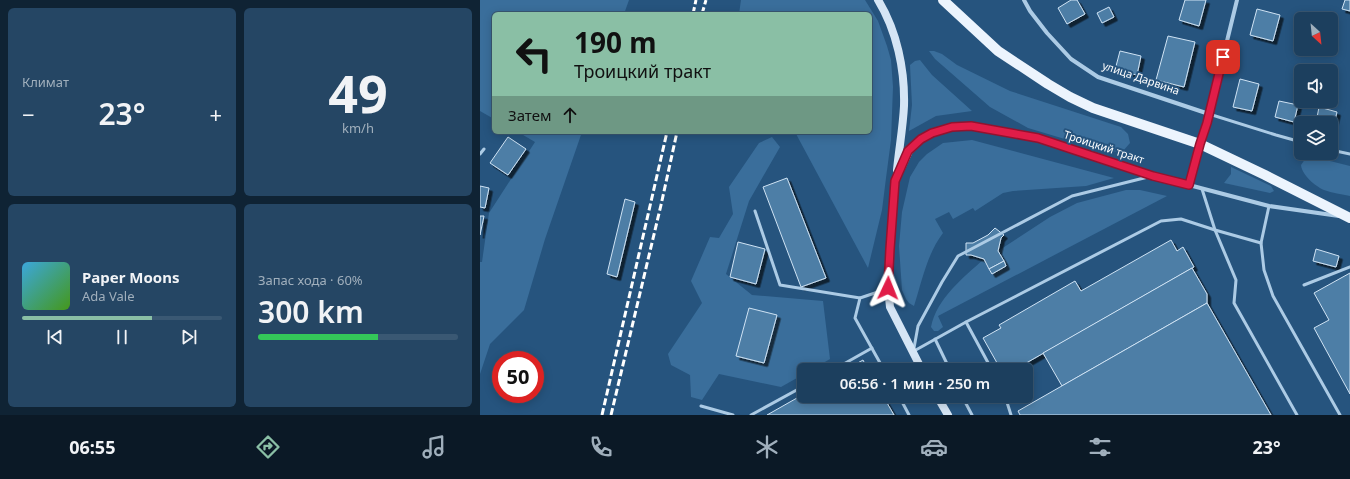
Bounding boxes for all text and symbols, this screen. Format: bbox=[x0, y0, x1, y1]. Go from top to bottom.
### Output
north arrow bbox=[1294, 12, 1338, 56]
map controls bbox=[1294, 12, 1338, 160]
text: 190 m bbox=[574, 23, 657, 61]
icon: left bbox=[508, 28, 560, 80]
pin bbox=[1206, 40, 1240, 74]
icon: arrive bbox=[1212, 46, 1234, 68]
text: 49 bbox=[328, 57, 388, 128]
street label: улица Дарвина bbox=[1101, 57, 1182, 98]
text: Троицкий тракт bbox=[574, 59, 711, 83]
button: sound bbox=[1294, 64, 1338, 108]
text: Климат bbox=[22, 73, 69, 91]
text: 23° bbox=[98, 93, 146, 134]
text: − bbox=[22, 99, 35, 129]
text: + bbox=[209, 99, 222, 129]
icon: ahead bbox=[559, 104, 581, 126]
text: Затем bbox=[508, 105, 551, 125]
button: layers bbox=[1294, 116, 1338, 160]
text: km/h bbox=[342, 119, 374, 137]
street label: Троицкий тракт bbox=[1062, 126, 1146, 167]
text: Paper Moons bbox=[82, 267, 180, 287]
position arrow bbox=[867, 267, 909, 309]
text: Запас хода · 60% bbox=[258, 271, 363, 289]
text: Ada Vale bbox=[82, 287, 135, 305]
text: 300 km bbox=[258, 291, 364, 332]
icon: previous bbox=[44, 326, 66, 348]
icon: pause bbox=[111, 326, 133, 348]
icon: next bbox=[178, 326, 200, 348]
speed limit sign: 50 bbox=[492, 351, 544, 403]
text: 06:56 · 1 мин · 250 m bbox=[840, 373, 990, 393]
icon: directions bbox=[254, 433, 282, 461]
icon: music bbox=[420, 433, 448, 461]
icon: phone bbox=[587, 433, 615, 461]
icon: climate bbox=[753, 433, 781, 461]
icon: car bbox=[920, 433, 948, 461]
icon: filters bbox=[1086, 433, 1114, 461]
text: 06:55 bbox=[69, 435, 115, 459]
text: 23° bbox=[1253, 435, 1281, 459]

